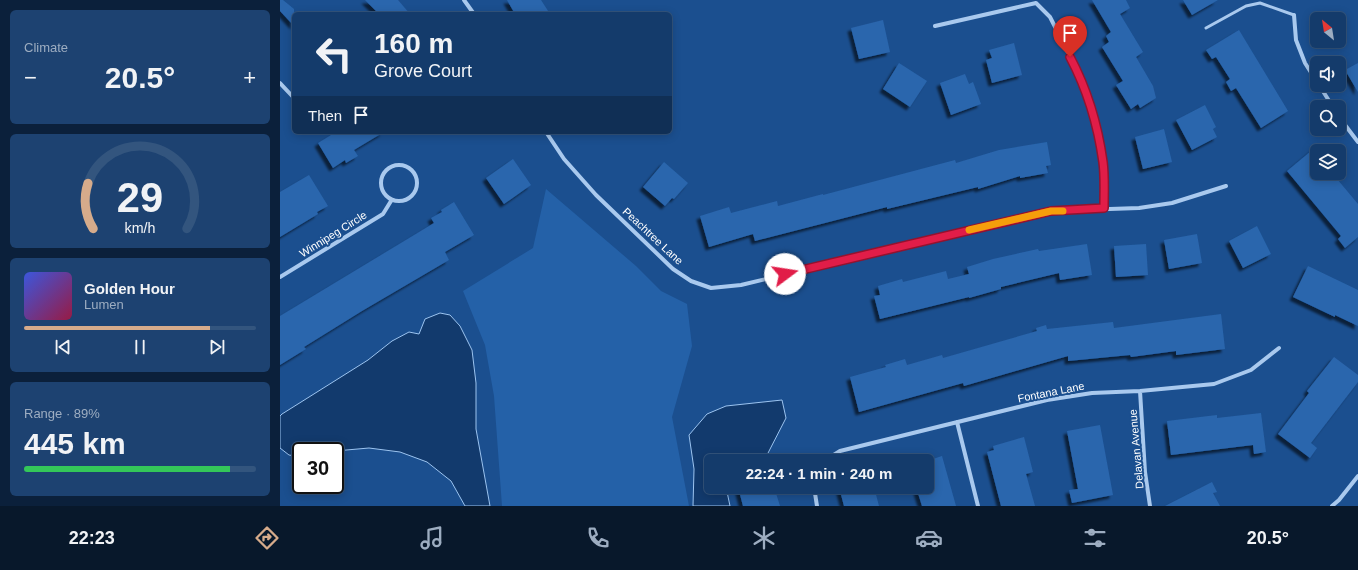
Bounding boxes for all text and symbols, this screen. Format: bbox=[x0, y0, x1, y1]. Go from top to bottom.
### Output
north arrow bbox=[1310, 12, 1346, 48]
map controls bbox=[1310, 12, 1346, 180]
pin bbox=[1053, 16, 1087, 57]
icon: arrive bbox=[1059, 22, 1081, 44]
icon: left bbox=[308, 28, 360, 80]
text: 160 m bbox=[374, 28, 453, 59]
text: Climate bbox=[24, 40, 68, 55]
button: sound bbox=[1310, 56, 1346, 92]
text: 20.5° bbox=[105, 61, 175, 94]
text: Grove Court bbox=[374, 61, 472, 81]
text: − bbox=[24, 65, 37, 90]
text: + bbox=[243, 65, 256, 90]
button: search bbox=[1310, 100, 1346, 136]
icon: arrive bbox=[350, 104, 372, 126]
text: Then bbox=[308, 107, 342, 124]
button: layers bbox=[1310, 144, 1346, 180]
text: 29 bbox=[117, 174, 163, 221]
street label: Peachtree Lane bbox=[621, 205, 685, 267]
street label: Winnipeg Circle bbox=[297, 209, 369, 259]
text: km/h bbox=[125, 220, 156, 236]
position arrow bbox=[764, 253, 806, 295]
text: Golden Hour bbox=[84, 280, 175, 297]
text: Lumen bbox=[84, 297, 124, 312]
icon: previous bbox=[52, 336, 74, 358]
icon: pause bbox=[129, 336, 151, 358]
icon: next bbox=[206, 336, 228, 358]
street label: Fontana Lane bbox=[1017, 380, 1085, 404]
text: Range · 89% bbox=[24, 406, 100, 421]
street label: Delavan Avenue bbox=[1127, 409, 1145, 489]
text: 445 km bbox=[24, 427, 126, 460]
speed limit sign: 30 bbox=[292, 442, 344, 494]
text: 22:24 · 1 min · 240 m bbox=[746, 465, 892, 482]
icon: directions bbox=[253, 524, 281, 552]
icon: music bbox=[418, 524, 446, 552]
icon: phone bbox=[584, 524, 612, 552]
icon: climate bbox=[750, 524, 778, 552]
icon: car bbox=[915, 524, 943, 552]
icon: filters bbox=[1081, 524, 1109, 552]
text: 22:23 bbox=[69, 528, 115, 548]
text: 20.5° bbox=[1247, 528, 1289, 548]

